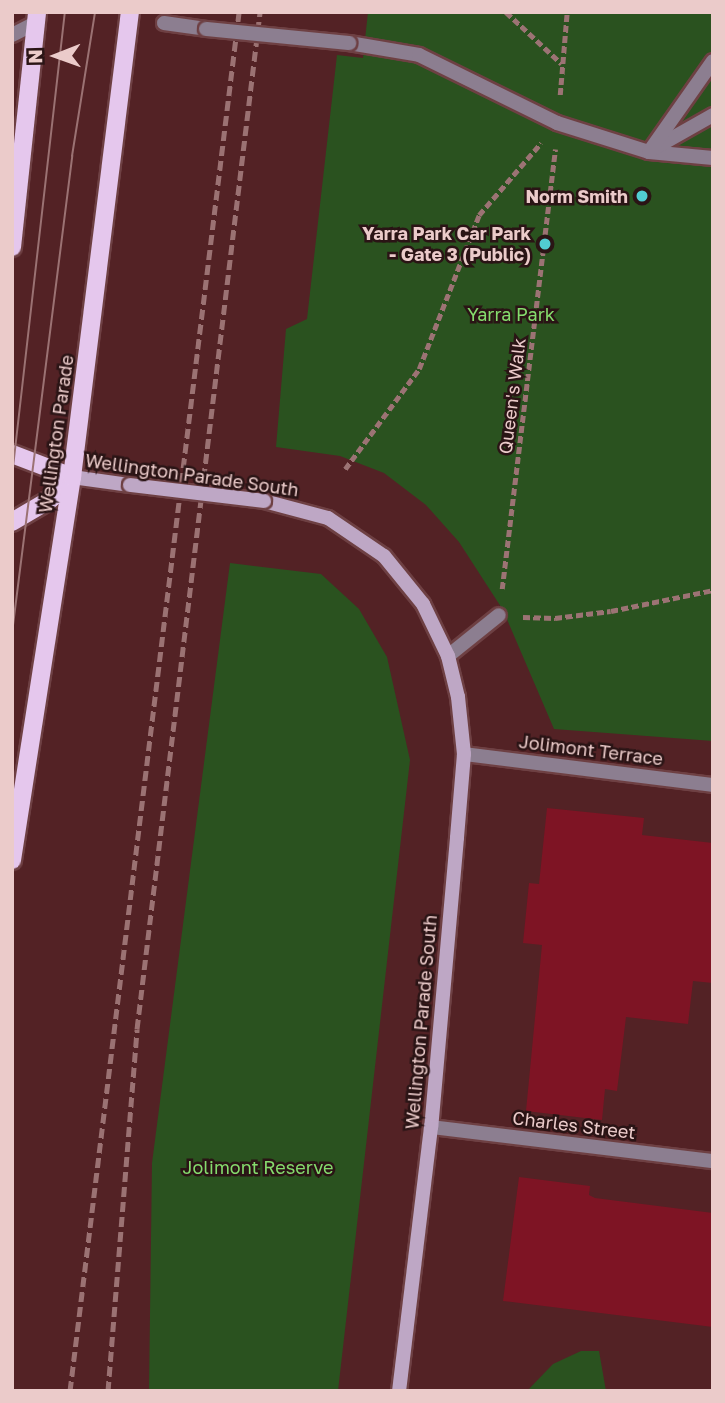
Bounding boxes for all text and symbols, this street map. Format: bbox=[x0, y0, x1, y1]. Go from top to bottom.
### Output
north arrow bbox=[21, 21, 91, 91]
text: N bbox=[23, 49, 46, 64]
place label: Norm Smith bbox=[525, 185, 628, 207]
marker: Norm Smith bbox=[634, 188, 650, 204]
place label: Yarra Park Car Park - Gate 3 (Public) bbox=[362, 223, 531, 266]
marker: Yarra Park Car Park - Gate 3 (Public) bbox=[537, 236, 553, 252]
park label: Yarra Park bbox=[467, 303, 555, 325]
street label: Queen's Walk bbox=[494, 337, 530, 455]
street label: Wellington Parade bbox=[34, 354, 78, 514]
street label: Wellington Parade South bbox=[84, 449, 300, 501]
street label: Jolimont Terrace bbox=[518, 730, 664, 770]
street label: Wellington Parade South bbox=[401, 914, 441, 1130]
street label: Charles Street bbox=[511, 1107, 637, 1143]
park label: Jolimont Reserve bbox=[183, 1156, 333, 1178]

